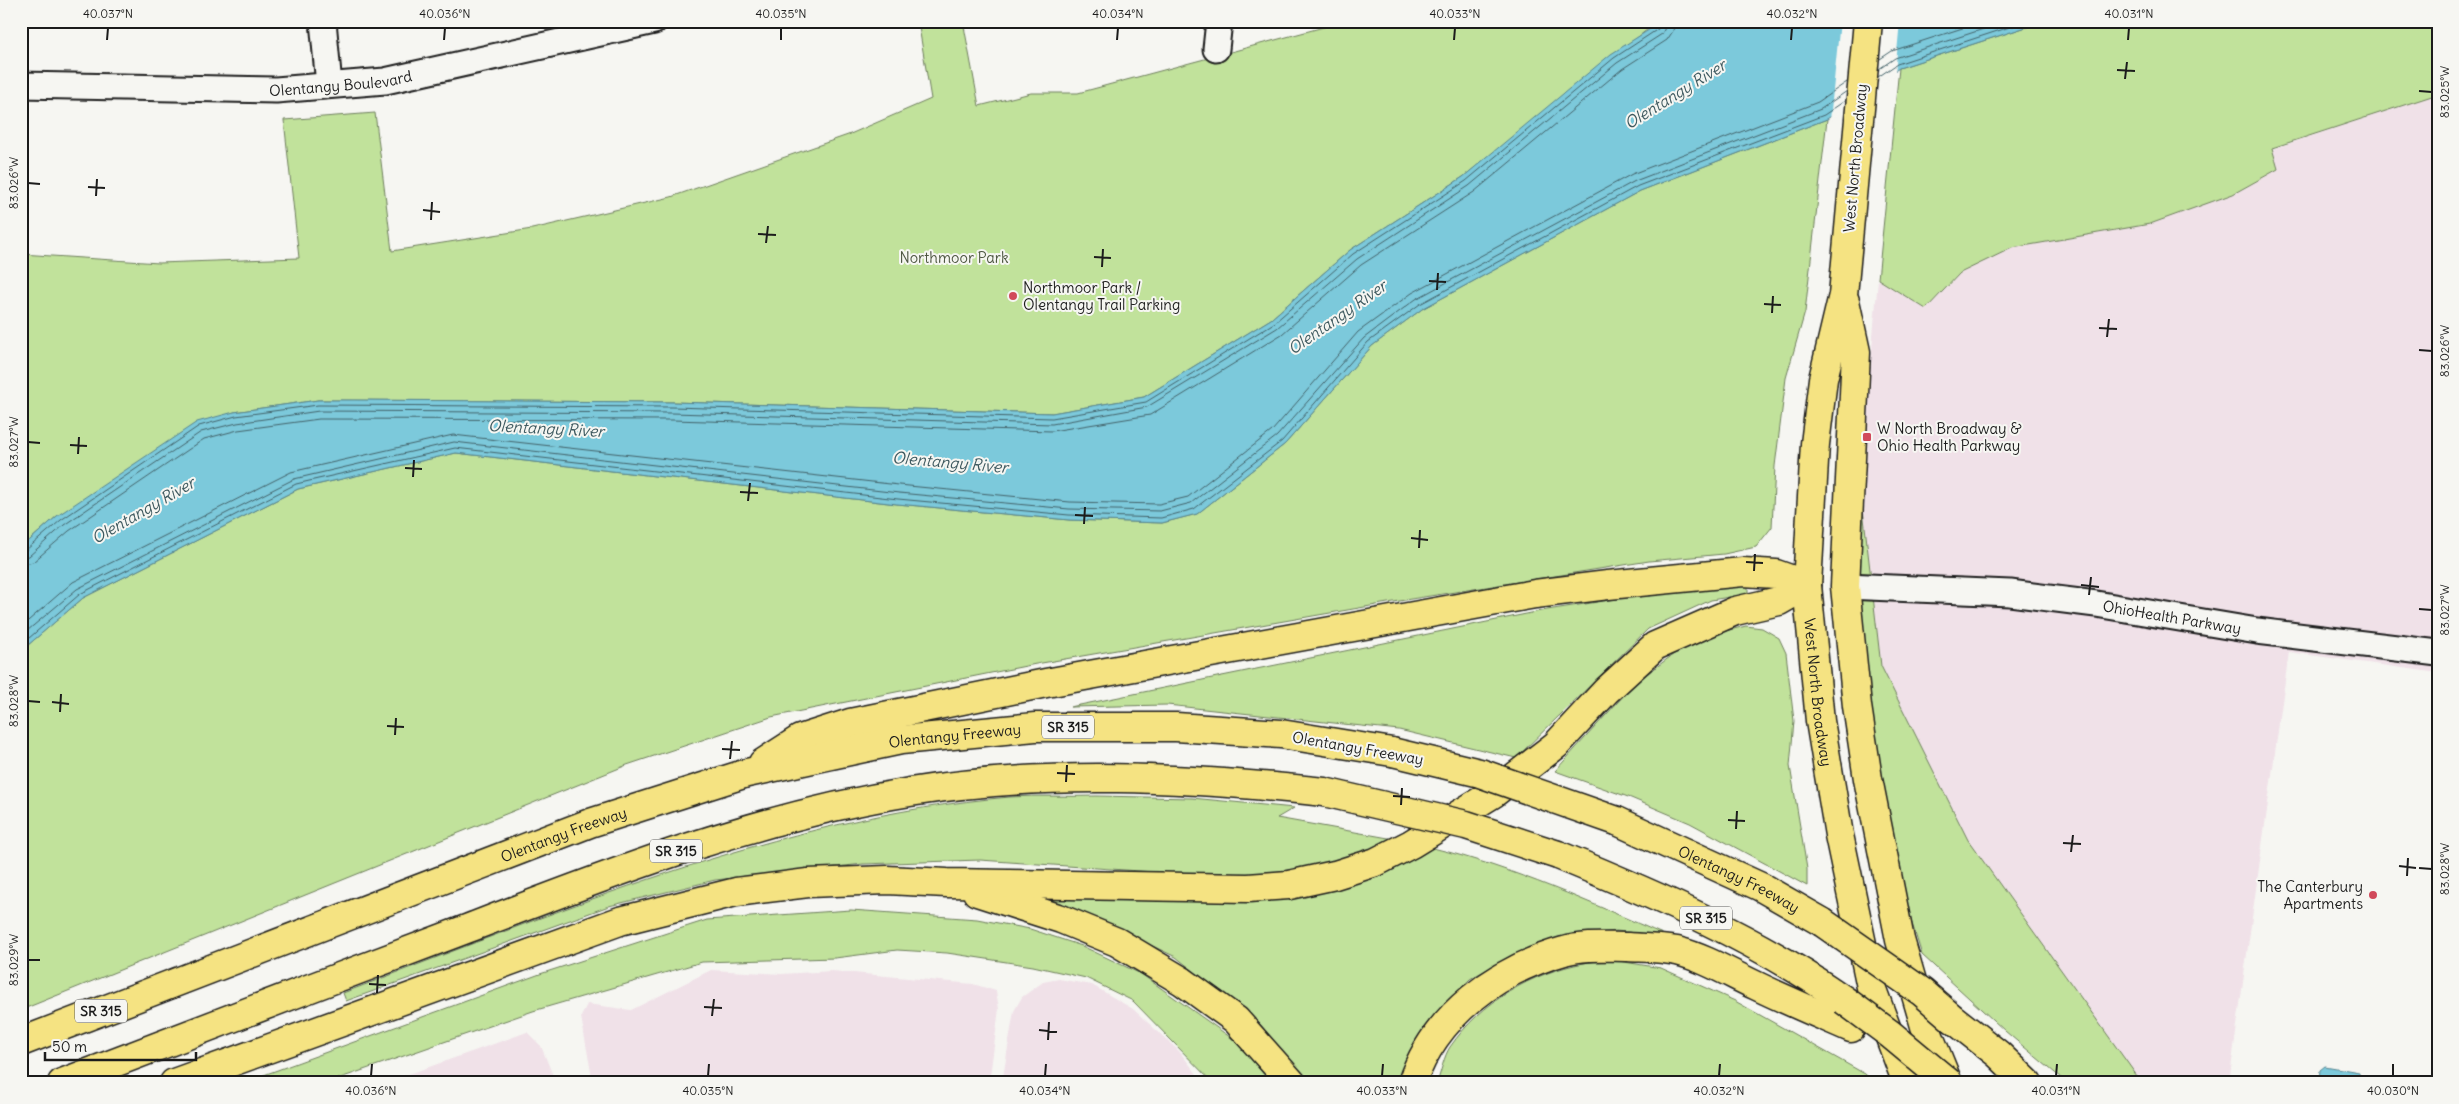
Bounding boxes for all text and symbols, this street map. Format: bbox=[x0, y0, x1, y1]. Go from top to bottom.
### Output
text: 40.037°N bbox=[83, 6, 133, 21]
text: 40.036°N bbox=[419, 6, 471, 21]
text: 40.035°N bbox=[755, 6, 807, 21]
text: 40.034°N bbox=[1092, 6, 1144, 21]
text: 40.033°N bbox=[1429, 6, 1481, 21]
text: 40.032°N bbox=[1767, 6, 1817, 21]
text: 40.031°N bbox=[2105, 6, 2153, 21]
water label: Olentangy River bbox=[1621, 53, 1732, 133]
street label: Olentangy Boulevard bbox=[269, 66, 414, 100]
text: 83.025°W bbox=[2437, 66, 2452, 118]
street label: West North Broadway bbox=[1839, 83, 1871, 233]
text: 83.026°W bbox=[6, 157, 21, 209]
park label: Northmoor Park bbox=[899, 248, 1009, 267]
water label: Olentangy River bbox=[1284, 274, 1392, 358]
place label: Northmoor Park / Olentangy Trail Parking bbox=[1023, 278, 1180, 314]
marker: Northmoor Park / Olentangy Trail Parking bbox=[1007, 290, 1019, 302]
text: 83.026°W bbox=[2437, 325, 2452, 377]
water label: Olentangy River bbox=[488, 415, 607, 441]
text: 83.027°W bbox=[6, 416, 21, 468]
place label: W North Broadway & Ohio Health Parkway bbox=[1877, 419, 2022, 455]
marker: W North Broadway & Ohio Health Parkway bbox=[1861, 431, 1873, 443]
water label: Olentangy River bbox=[891, 447, 1011, 477]
water label: Olentangy River bbox=[88, 471, 200, 548]
text: 83.027°W bbox=[2437, 584, 2452, 636]
street label: OhioHealth Parkway bbox=[2102, 596, 2243, 638]
street label: West North Broadway bbox=[1801, 617, 1837, 768]
text: 83.028°W bbox=[6, 675, 21, 727]
road number: SR 315 bbox=[1042, 716, 1094, 739]
street label: Olentangy Freeway bbox=[887, 719, 1022, 752]
street label: Olentangy Freeway bbox=[1291, 727, 1425, 769]
street label: Olentangy Freeway bbox=[498, 802, 629, 866]
road number: SR 315 bbox=[650, 839, 702, 862]
street label: Olentangy Freeway bbox=[1675, 841, 1803, 917]
text: 83.028°W bbox=[2437, 843, 2452, 895]
place label: The Canterbury Apartments bbox=[2257, 877, 2363, 913]
marker: The Canterbury Apartments bbox=[2367, 889, 2379, 901]
road number: SR 315 bbox=[1680, 906, 1732, 930]
text: 83.029°W bbox=[6, 934, 21, 986]
road number: SR 315 bbox=[75, 999, 127, 1022]
scale bar bbox=[45, 1029, 196, 1061]
text: 50 m bbox=[52, 1037, 87, 1056]
text: 40.036°N bbox=[345, 1083, 397, 1098]
text: 40.035°N bbox=[682, 1083, 734, 1098]
text: 40.034°N bbox=[1019, 1083, 1071, 1098]
text: 40.033°N bbox=[1356, 1083, 1408, 1098]
text: 40.032°N bbox=[1694, 1083, 1744, 1098]
text: 40.031°N bbox=[2032, 1083, 2080, 1098]
text: 40.030°N bbox=[2367, 1083, 2419, 1098]

